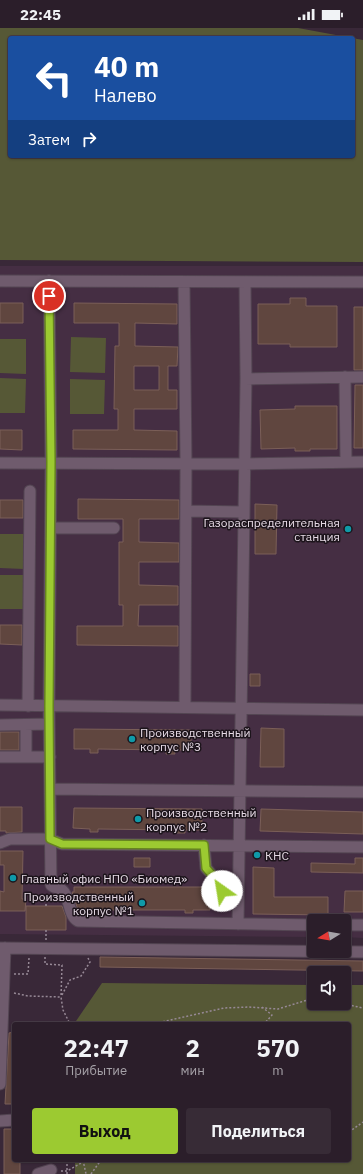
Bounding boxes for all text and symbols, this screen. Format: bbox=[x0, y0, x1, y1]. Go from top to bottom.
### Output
text: 22:45 bbox=[20, 5, 61, 24]
text: 40 m bbox=[94, 48, 159, 85]
icon: left bbox=[28, 52, 80, 104]
text: Налево bbox=[94, 84, 157, 107]
icon: right bbox=[78, 128, 100, 150]
text: Затем bbox=[28, 130, 70, 149]
pin bbox=[32, 279, 66, 313]
icon: arrive bbox=[38, 285, 60, 307]
place label: Газораспределительная станция bbox=[203, 515, 340, 544]
marker: Газораспределительная станция bbox=[343, 524, 353, 534]
place label: Производственный корпус №3 bbox=[140, 725, 251, 754]
marker: Производственный корпус №3 bbox=[127, 734, 137, 744]
place label: Производственный корпус №2 bbox=[146, 805, 257, 834]
marker: Производственный корпус №2 bbox=[133, 814, 143, 824]
place label: КНС bbox=[265, 848, 289, 863]
marker: КНС bbox=[252, 850, 262, 860]
position arrow bbox=[201, 870, 243, 912]
place label: Главный офис НПО «Биомед» bbox=[21, 871, 187, 886]
marker: Главный офис НПО «Биомед» bbox=[8, 873, 18, 883]
place label: Производственный корпус №1 bbox=[23, 889, 134, 918]
marker: Производственный корпус №1 bbox=[137, 898, 147, 908]
north arrow bbox=[307, 914, 351, 958]
map controls bbox=[307, 914, 351, 1010]
button: sound bbox=[307, 966, 351, 1010]
text: 22:47 bbox=[63, 1032, 129, 1064]
text: 2 bbox=[185, 1032, 200, 1064]
text: 570 bbox=[256, 1032, 299, 1064]
text: Прибытие bbox=[65, 1062, 127, 1079]
text: мин bbox=[180, 1062, 205, 1079]
text: m bbox=[272, 1062, 284, 1079]
button: Выход bbox=[32, 1108, 178, 1154]
button: Поделиться bbox=[186, 1108, 331, 1154]

